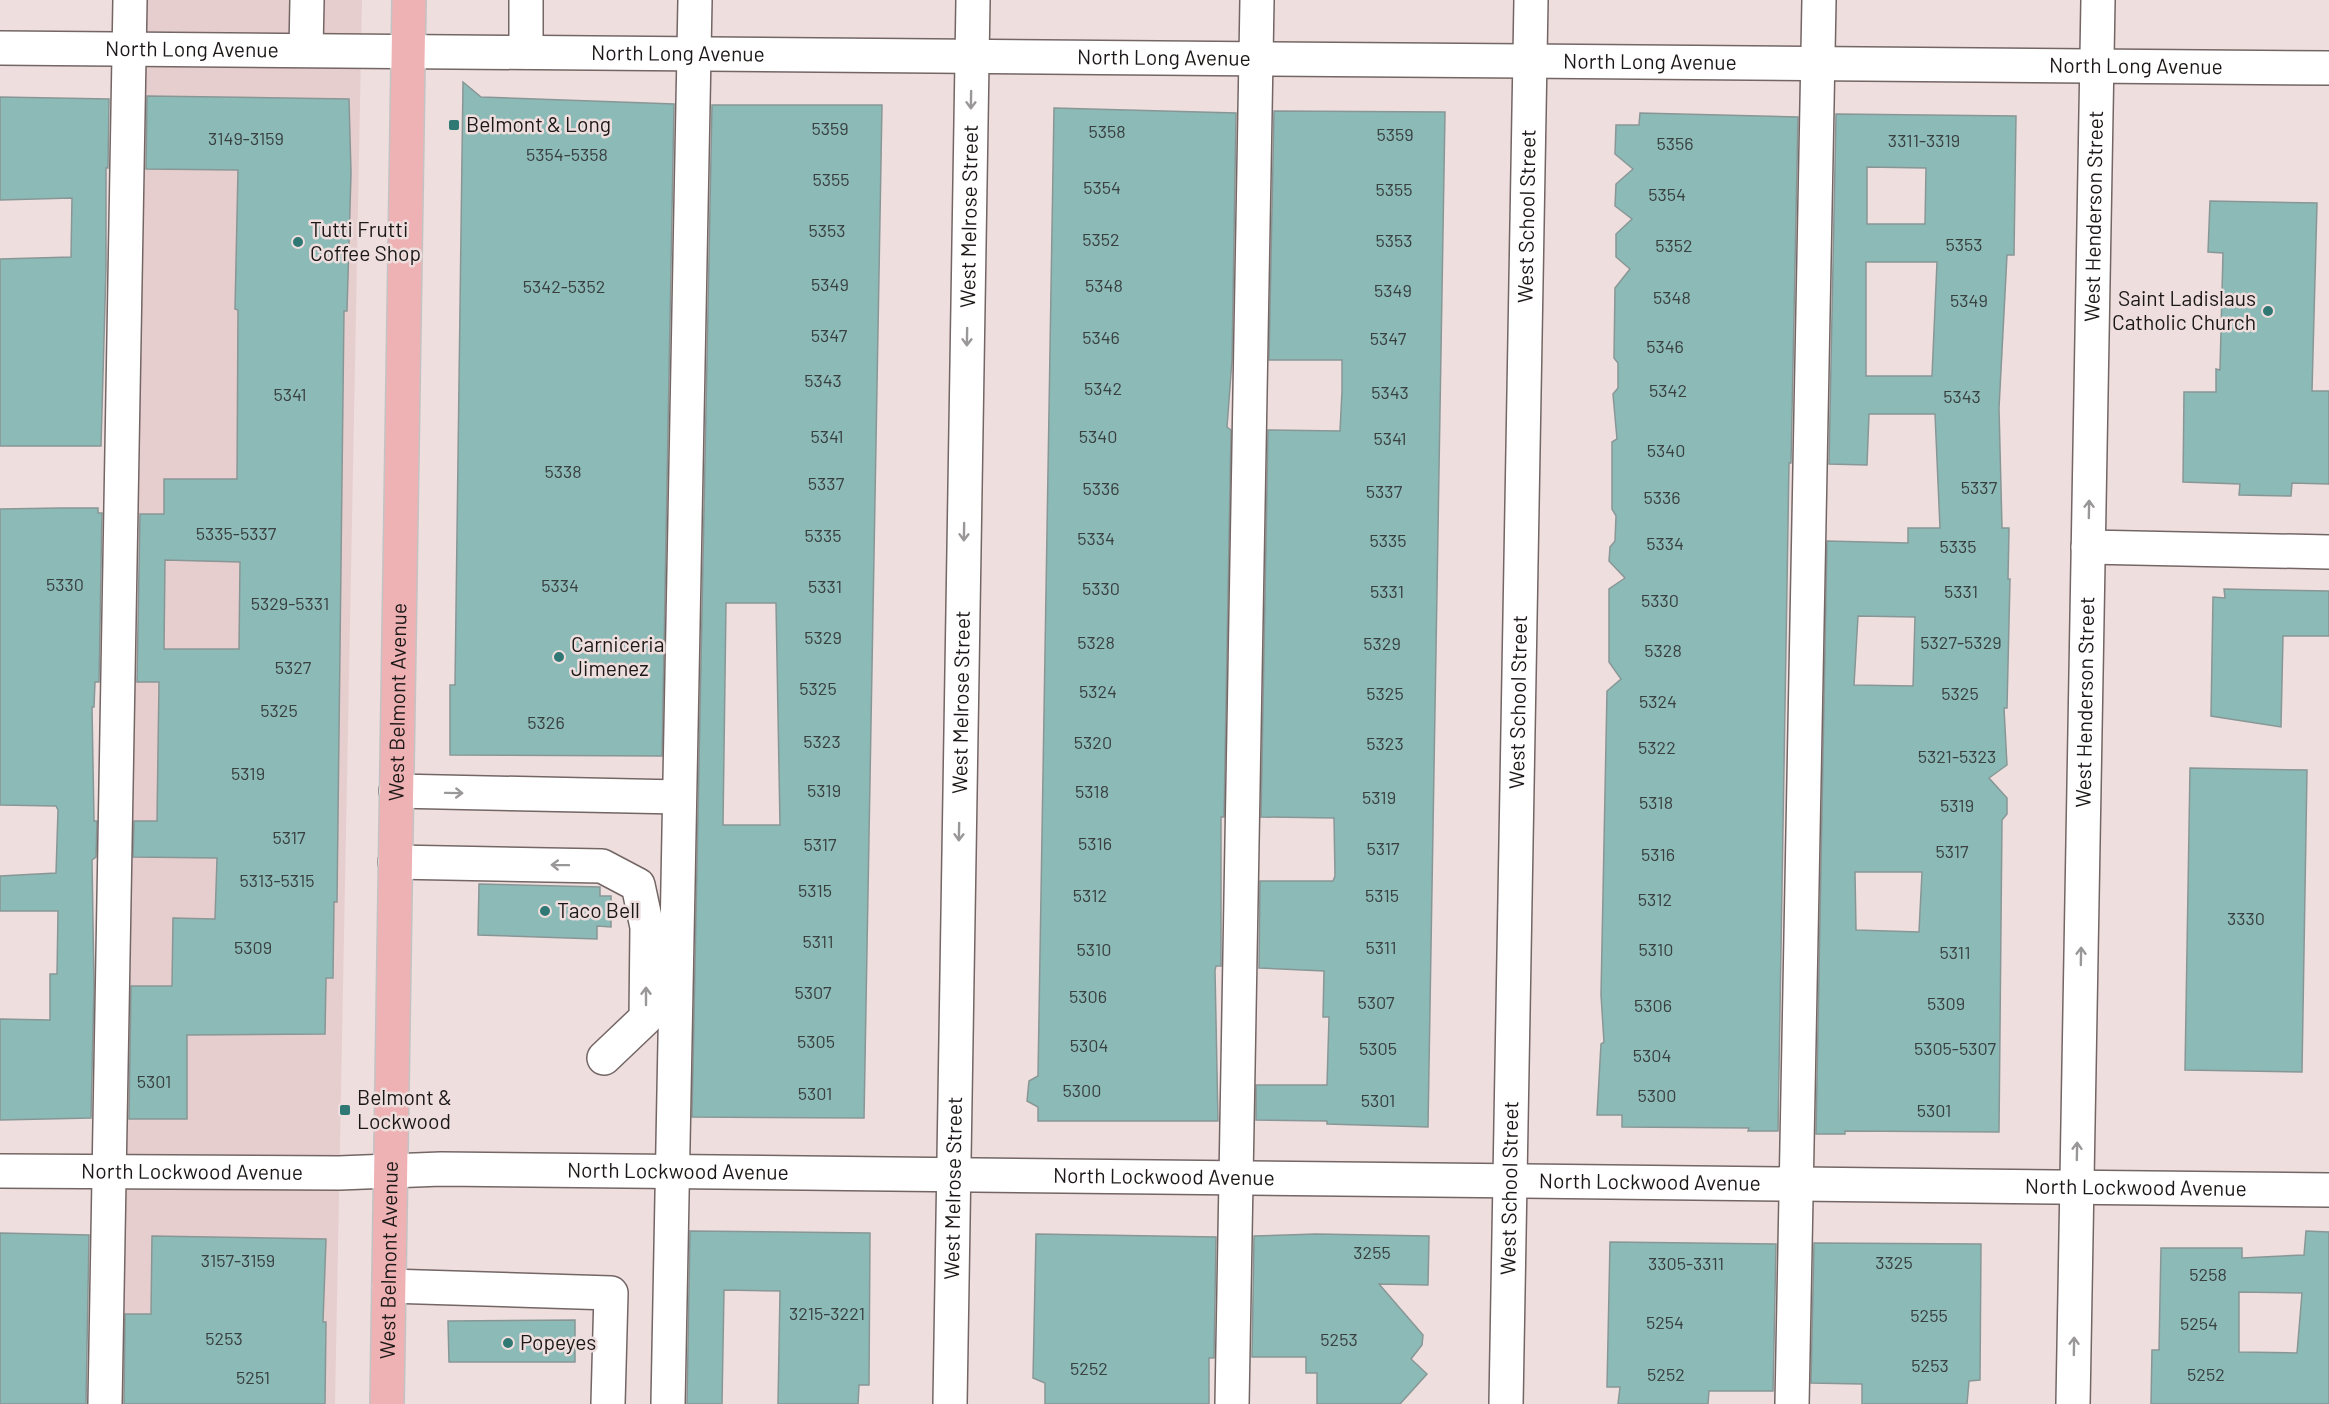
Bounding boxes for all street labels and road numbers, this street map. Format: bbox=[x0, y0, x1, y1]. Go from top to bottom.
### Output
street label: North Long Avenue bbox=[105, 35, 279, 61]
street label: North Long Avenue bbox=[591, 39, 765, 66]
street label: North Long Avenue bbox=[1077, 43, 1251, 70]
street label: North Long Avenue bbox=[1563, 47, 1737, 74]
street label: North Long Avenue bbox=[2049, 52, 2223, 78]
street label: West Henderson Street bbox=[2078, 110, 2107, 322]
street label: West Melrose Street bbox=[954, 124, 982, 308]
street label: West School Street bbox=[1512, 129, 1540, 303]
street label: West Henderson Street bbox=[2070, 596, 2098, 808]
street label: West Belmont Avenue bbox=[382, 603, 411, 801]
street label: West Melrose Street bbox=[946, 610, 974, 794]
street label: West School Street bbox=[1503, 615, 1531, 789]
street label: West Melrose Street bbox=[938, 1096, 966, 1280]
street label: West School Street bbox=[1494, 1101, 1522, 1275]
street label: North Lockwood Avenue bbox=[567, 1156, 789, 1184]
street label: North Lockwood Avenue bbox=[81, 1157, 303, 1184]
street label: West Belmont Avenue bbox=[374, 1161, 402, 1359]
street label: North Lockwood Avenue bbox=[1053, 1162, 1275, 1189]
street label: North Lockwood Avenue bbox=[1539, 1167, 1761, 1195]
street label: North Lockwood Avenue bbox=[2025, 1173, 2247, 1200]

